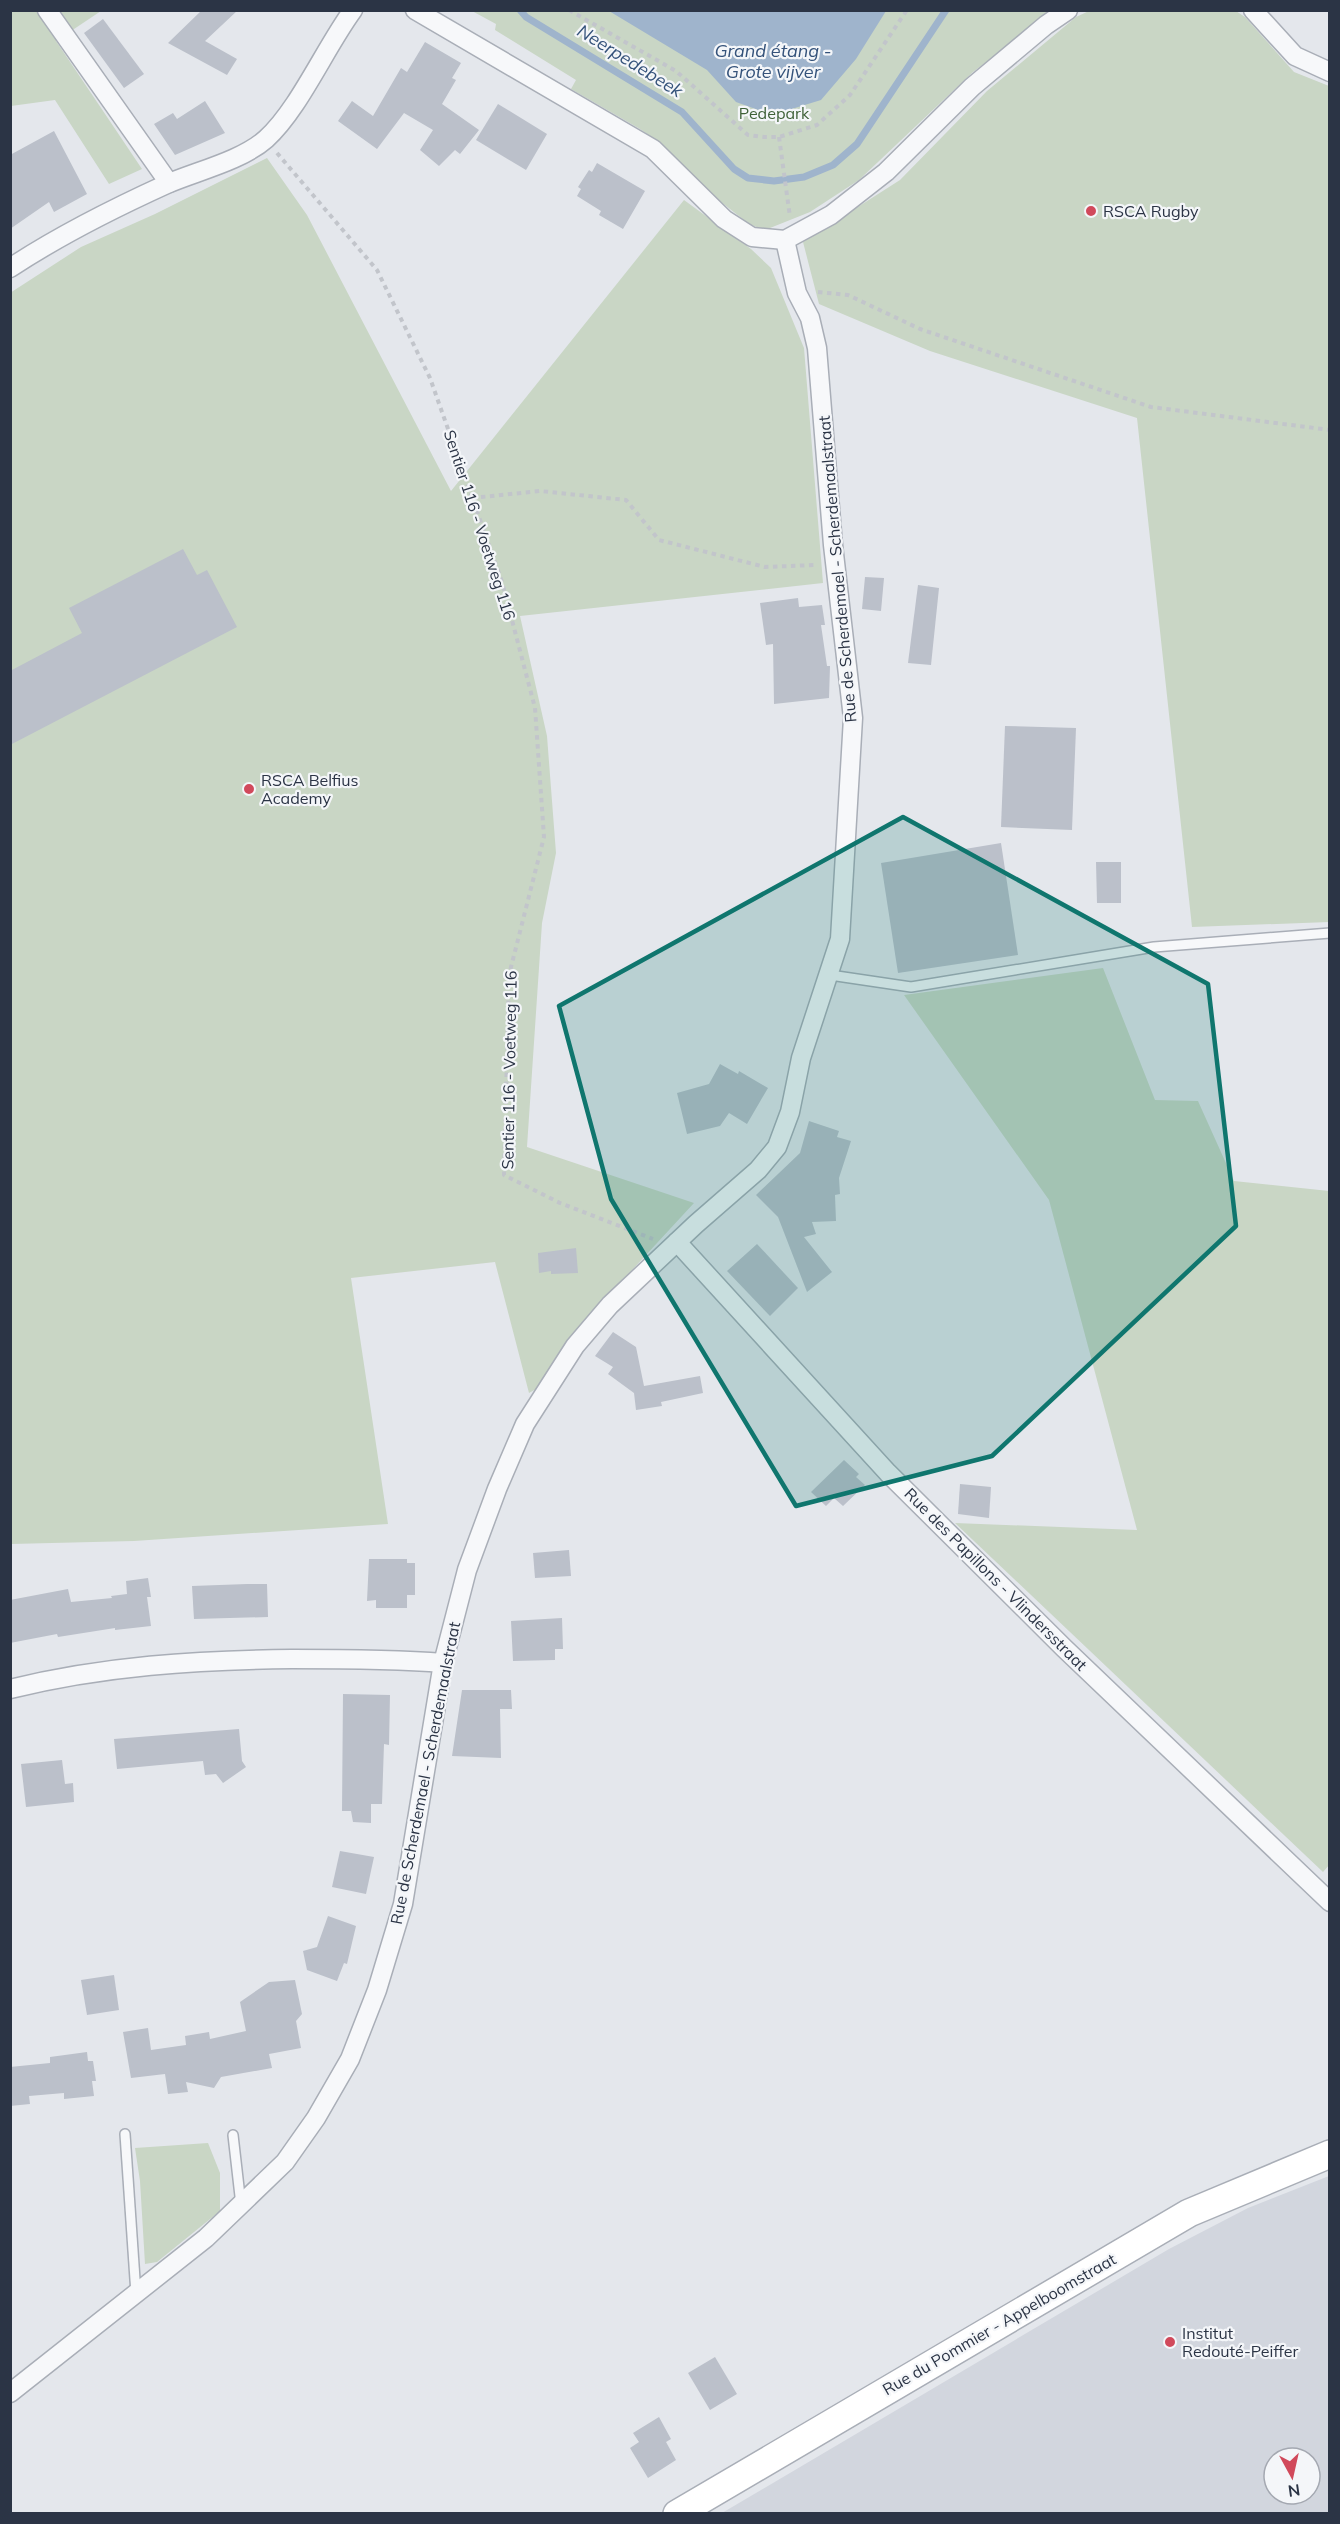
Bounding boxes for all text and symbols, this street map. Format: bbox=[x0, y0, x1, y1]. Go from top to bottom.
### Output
water label: Neerpedebeek bbox=[573, 19, 688, 103]
water label: Grand étang - Grote vijver bbox=[714, 39, 832, 83]
park label: Pedepark bbox=[739, 103, 810, 123]
place label: RSCA Rugby bbox=[1103, 201, 1199, 221]
marker: RSCA Rugby bbox=[1084, 204, 1098, 218]
street label: Rue de Scherdemael - Scherdemaalstraat bbox=[814, 414, 860, 723]
street label: Sentier 116 - Voetweg 116 bbox=[440, 427, 520, 623]
place label: RSCA Belfius Academy bbox=[261, 770, 358, 808]
marker: RSCA Belfius Academy bbox=[242, 782, 256, 796]
street label: Sentier 116 - Voetweg 116 bbox=[497, 970, 521, 1170]
street label: Rue des Papillons - Vlindersstraat bbox=[901, 1484, 1092, 1675]
street label: Rue de Scherdemael - Scherdemaalstraat bbox=[386, 1620, 464, 1926]
street label: Rue du Pommier - Appelboomstraat bbox=[879, 2249, 1120, 2399]
place label: Institut Redouté-Peiffer bbox=[1182, 2323, 1298, 2361]
marker: Institut Redouté-Peiffer bbox=[1163, 2335, 1177, 2349]
north arrow bbox=[1262, 2446, 1322, 2506]
text: N bbox=[1287, 2480, 1301, 2502]

